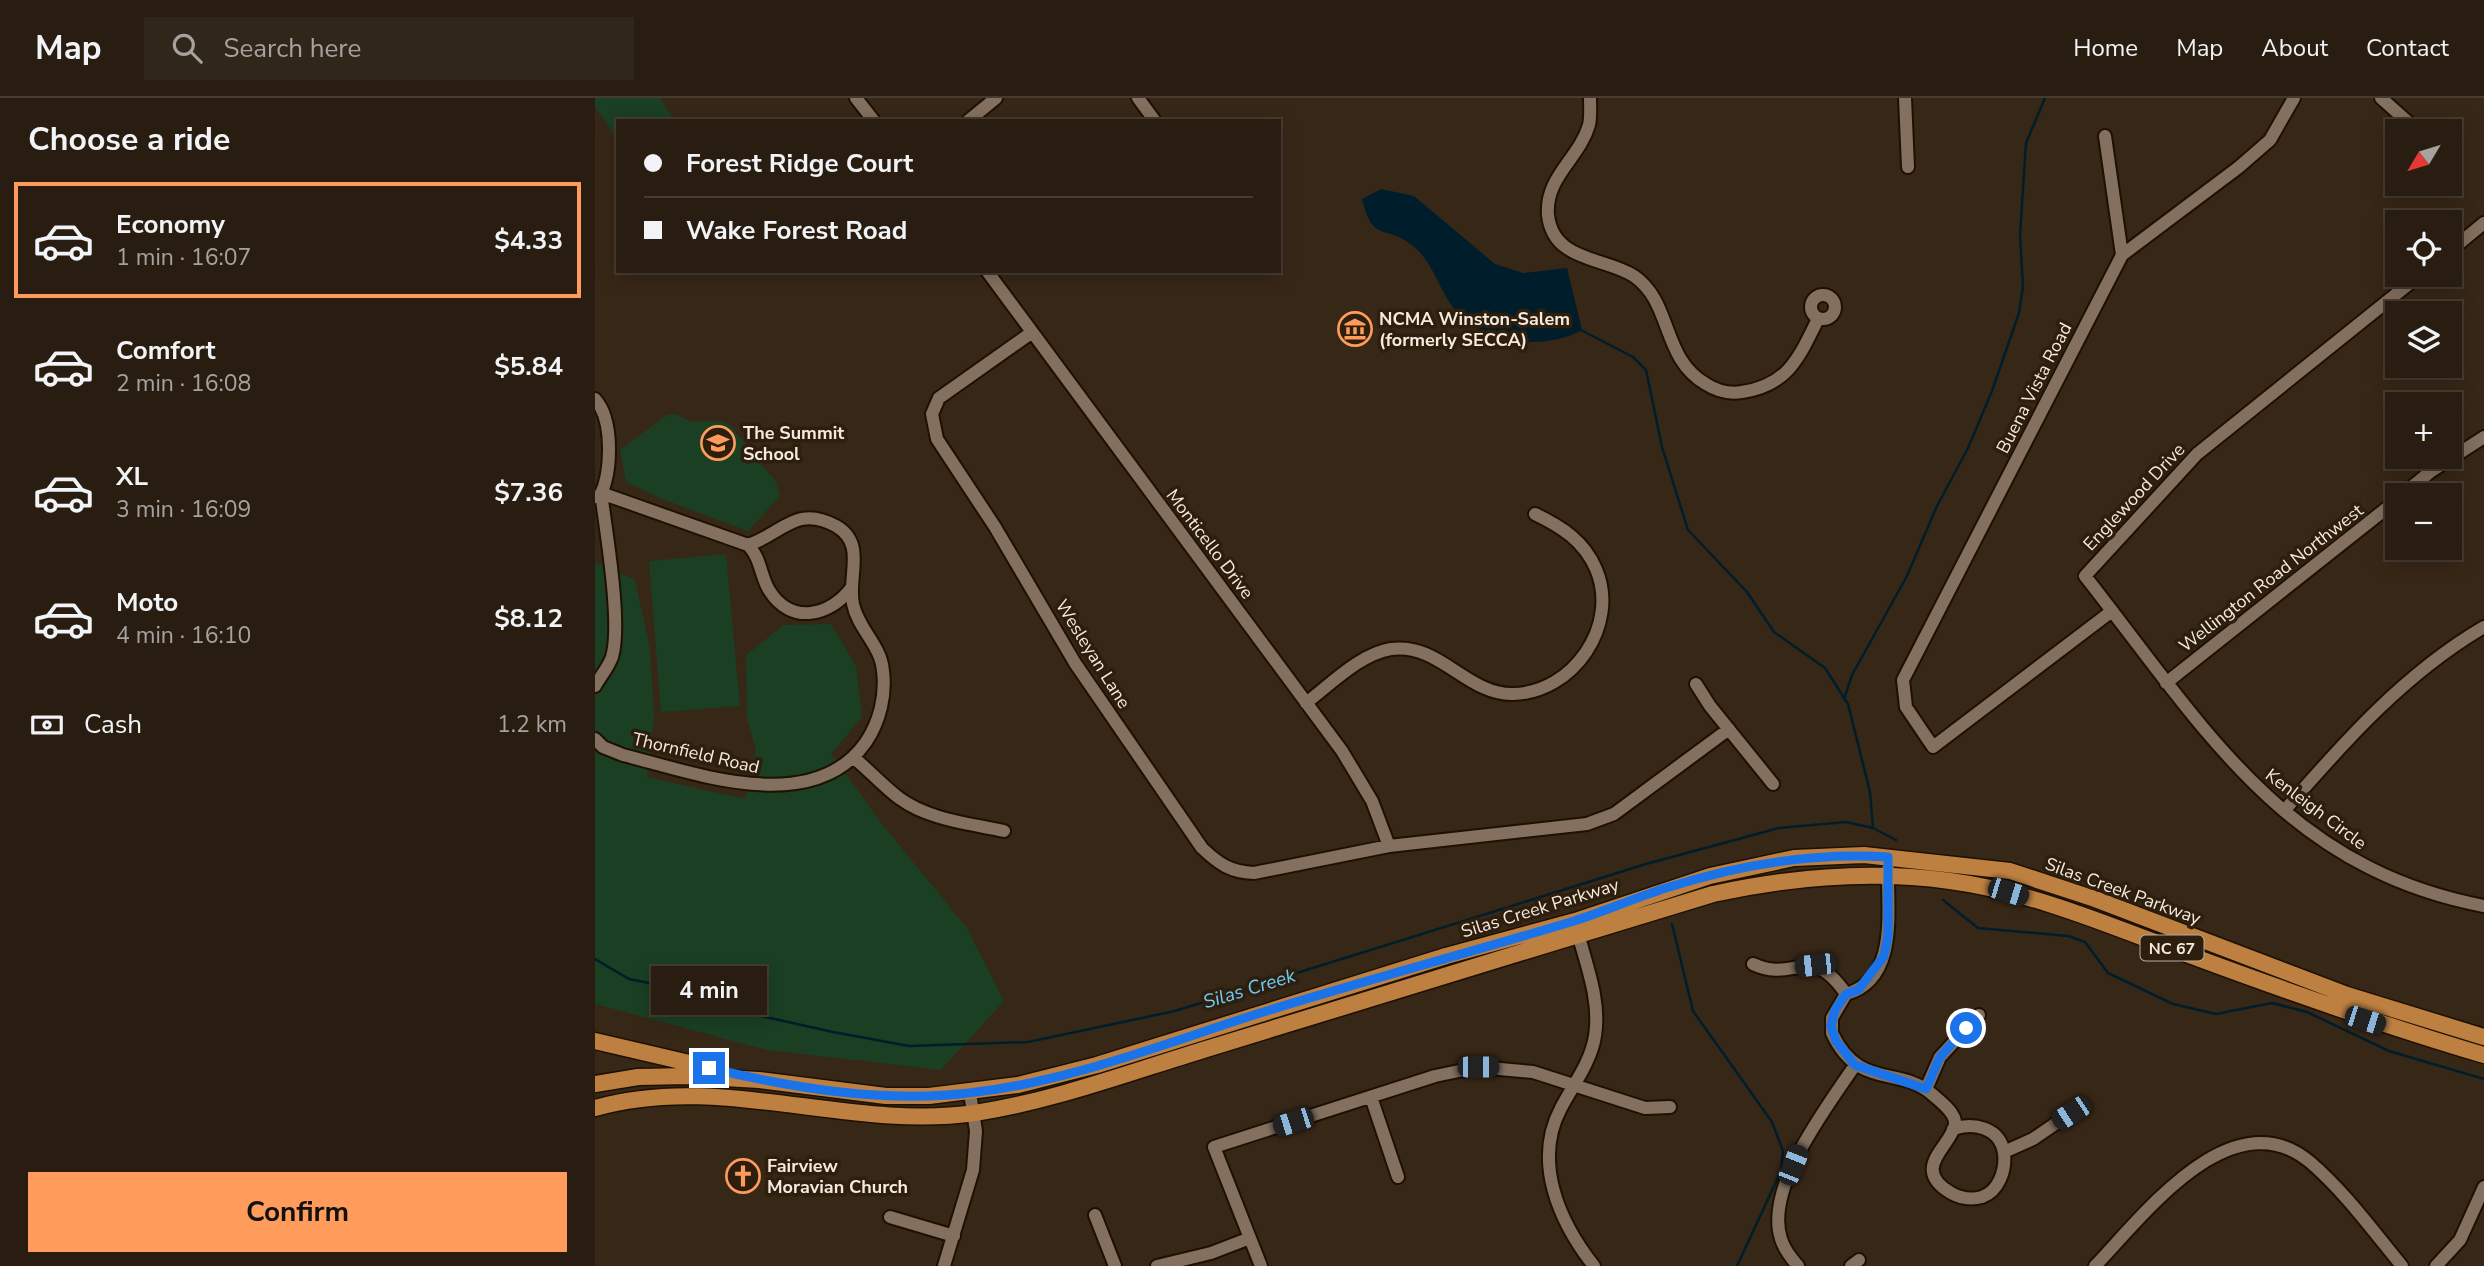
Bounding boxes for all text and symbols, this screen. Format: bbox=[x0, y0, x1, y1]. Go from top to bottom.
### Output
search box bbox=[144, 17, 634, 80]
text: Map bbox=[35, 26, 102, 71]
icon: search bbox=[168, 29, 206, 67]
text: Search here bbox=[224, 31, 361, 66]
text: Home bbox=[2073, 32, 2138, 64]
text: Map bbox=[2176, 32, 2223, 64]
text: About bbox=[2261, 32, 2328, 64]
text: Contact bbox=[2366, 32, 2449, 64]
text: Choose a ride bbox=[28, 118, 230, 161]
north arrow bbox=[2385, 119, 2462, 196]
map controls bbox=[2385, 119, 2462, 560]
text: Forest Ridge Court bbox=[686, 146, 913, 181]
text: Economy bbox=[116, 207, 225, 242]
icon: car bbox=[32, 209, 95, 272]
button: locate bbox=[2385, 210, 2462, 287]
text: Wake Forest Road bbox=[686, 213, 907, 248]
text: $4.33 bbox=[494, 223, 563, 258]
text: 1 min · 16:07 bbox=[116, 242, 251, 273]
button: layers bbox=[2385, 301, 2462, 378]
place label: NCMA Winston-Salem (formerly SECCA) bbox=[1379, 307, 1570, 352]
museum icon: NCMA Winston-Salem (formerly SECCA) bbox=[1336, 310, 1374, 348]
street label: Buena Vista Road bbox=[1991, 319, 2077, 457]
text: Comfort bbox=[116, 333, 216, 368]
icon: car bbox=[32, 335, 95, 398]
text: $5.84 bbox=[494, 349, 563, 384]
text: 2 min · 16:08 bbox=[116, 368, 251, 399]
button: + bbox=[2385, 392, 2462, 469]
place label: The Summit School bbox=[743, 421, 844, 466]
school or university icon: The Summit School bbox=[699, 424, 737, 462]
street label: Englewood Drive bbox=[2078, 438, 2190, 556]
text: XL bbox=[116, 459, 148, 494]
icon: car bbox=[32, 461, 95, 524]
text: $7.36 bbox=[494, 475, 563, 510]
button: − bbox=[2385, 483, 2462, 560]
street label: Monticello Drive bbox=[1161, 484, 1259, 604]
text: 3 min · 16:09 bbox=[116, 494, 251, 525]
street label: Wellington Road Northwest bbox=[2174, 498, 2369, 658]
text: Moto bbox=[116, 585, 178, 620]
icon: car bbox=[32, 587, 95, 650]
street label: Wesleyan Lane bbox=[1050, 595, 1136, 713]
text: $8.12 bbox=[494, 601, 563, 636]
text: 4 min · 16:10 bbox=[116, 620, 251, 651]
icon: cash bbox=[28, 706, 66, 744]
text: Cash bbox=[84, 707, 142, 742]
text: 1.2 km bbox=[497, 709, 567, 740]
street label: Thornfield Road bbox=[630, 727, 762, 779]
street label: Kenleigh Circle bbox=[2260, 763, 2372, 855]
street label: Silas Creek Parkway bbox=[2042, 852, 2205, 931]
street label: Silas Creek Parkway bbox=[1458, 872, 1623, 943]
car bbox=[1985, 876, 2032, 908]
road number: NC 67 bbox=[2141, 936, 2203, 960]
car bbox=[1794, 952, 1837, 978]
water label: Silas Creek bbox=[1200, 962, 1299, 1015]
callout: 4 min bbox=[651, 967, 767, 1016]
text: 4 min bbox=[679, 975, 739, 1006]
car bbox=[2342, 1004, 2389, 1036]
route start bbox=[1950, 1012, 1982, 1044]
route end bbox=[693, 1052, 725, 1084]
car bbox=[1458, 1057, 1500, 1078]
car bbox=[2048, 1093, 2095, 1133]
car bbox=[1270, 1106, 1317, 1138]
car bbox=[1776, 1142, 1811, 1188]
place label: Fairview Moravian Church bbox=[767, 1154, 908, 1199]
church icon: Fairview Moravian Church bbox=[724, 1157, 762, 1195]
button: Confirm bbox=[28, 1172, 567, 1252]

